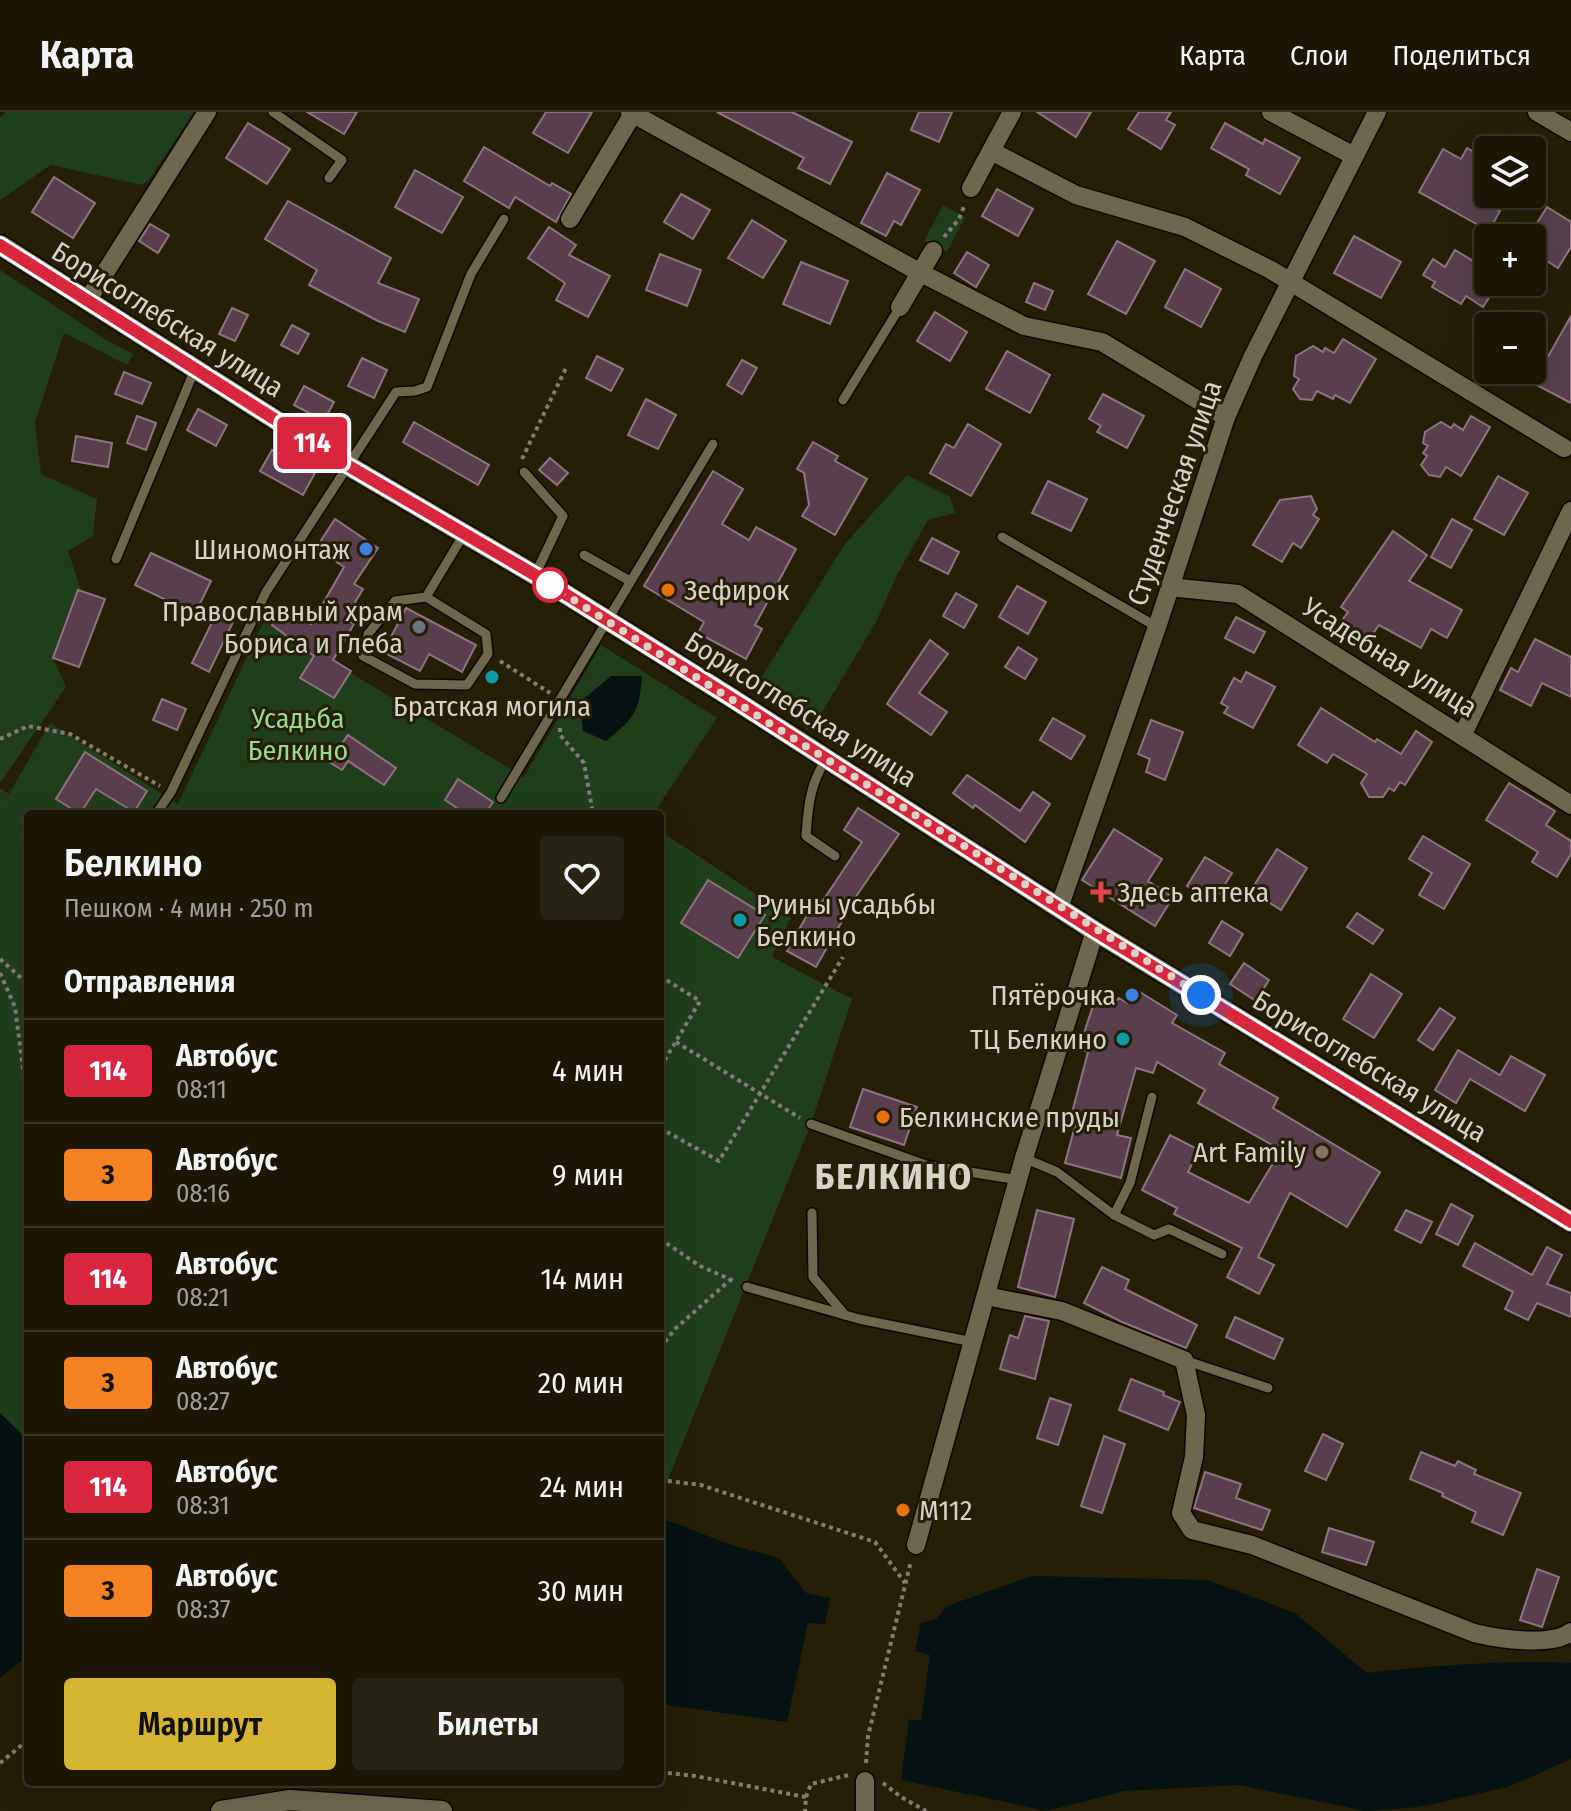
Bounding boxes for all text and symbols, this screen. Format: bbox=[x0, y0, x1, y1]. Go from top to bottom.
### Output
text: Карта bbox=[40, 32, 134, 78]
text: Карта bbox=[1179, 39, 1246, 72]
text: Слои bbox=[1290, 39, 1348, 72]
text: Поделиться bbox=[1392, 39, 1531, 72]
map controls bbox=[1474, 136, 1546, 384]
button: layers bbox=[1474, 136, 1546, 208]
button: + bbox=[1474, 224, 1546, 296]
street label: Борисоглебская улица bbox=[46, 235, 290, 404]
button: − bbox=[1474, 312, 1546, 384]
street label: Студенческая улица bbox=[1120, 376, 1228, 610]
line badge: 114 bbox=[266, 417, 358, 469]
text: 114 bbox=[293, 426, 331, 459]
place label: Шиномонтаж bbox=[194, 533, 350, 566]
marker: Шиномонтаж bbox=[357, 540, 375, 558]
unlabelled marker bbox=[533, 568, 567, 602]
place label: Зефирок bbox=[684, 574, 790, 607]
marker: Зефирок bbox=[659, 581, 677, 599]
street label: Усадебная улица bbox=[1295, 590, 1483, 724]
place label: Православный храм Бориса и Глеба bbox=[162, 595, 403, 660]
marker: Православный храм Бориса и Глеба bbox=[410, 618, 428, 636]
street label: Борисоглебская улица bbox=[679, 625, 923, 794]
marker: Братская могила bbox=[483, 668, 501, 686]
place label: Братская могила bbox=[393, 690, 591, 723]
park label: Усадьба Белкино bbox=[248, 702, 348, 767]
button: heart bbox=[540, 836, 624, 920]
text: Белкино bbox=[64, 840, 202, 886]
place label: Здесь аптека bbox=[1117, 876, 1269, 909]
marker: Здесь аптека bbox=[1092, 883, 1110, 901]
place label: Руины усадьбы Белкино bbox=[756, 888, 936, 953]
text: Пешком · 4 мин · 250 m bbox=[64, 893, 313, 924]
marker: Руины усадьбы Белкино bbox=[731, 911, 749, 929]
text: Отправления bbox=[64, 964, 235, 1000]
your location bbox=[1181, 975, 1221, 1015]
place label: Пятёрочка bbox=[991, 979, 1116, 1012]
street label: Борисоглебская улица bbox=[1247, 984, 1493, 1149]
marker: Пятёрочка bbox=[1123, 986, 1141, 1004]
place label: ТЦ Белкино bbox=[970, 1023, 1107, 1056]
marker: ТЦ Белкино bbox=[1114, 1030, 1132, 1048]
text: Автобус bbox=[176, 1038, 278, 1074]
text: 4 мин bbox=[552, 1053, 624, 1089]
text: 114 bbox=[89, 1054, 127, 1087]
text: 08:11 bbox=[176, 1074, 227, 1105]
place label: Белкинские пруды bbox=[899, 1101, 1120, 1134]
marker: Белкинские пруды bbox=[874, 1108, 892, 1126]
place label: Art Family bbox=[1193, 1136, 1307, 1169]
text: Автобус bbox=[176, 1142, 278, 1178]
marker: Art Family bbox=[1313, 1143, 1331, 1161]
district label: БЕЛКИНО bbox=[815, 1155, 973, 1199]
text: 9 мин bbox=[552, 1157, 624, 1193]
text: 3 bbox=[101, 1158, 115, 1191]
text: 08:16 bbox=[176, 1178, 230, 1209]
text: Автобус bbox=[176, 1246, 278, 1282]
text: 14 мин bbox=[540, 1261, 624, 1297]
text: 114 bbox=[89, 1262, 127, 1295]
text: 08:21 bbox=[176, 1282, 229, 1313]
text: Автобус bbox=[176, 1350, 278, 1386]
text: 20 мин bbox=[538, 1365, 624, 1401]
text: 3 bbox=[101, 1366, 115, 1399]
text: 08:27 bbox=[176, 1386, 230, 1417]
text: Автобус bbox=[176, 1454, 278, 1490]
text: 24 мин bbox=[539, 1469, 624, 1505]
text: 114 bbox=[89, 1470, 127, 1503]
text: 08:31 bbox=[176, 1490, 230, 1521]
place label: М112 bbox=[919, 1494, 972, 1527]
marker: М112 bbox=[894, 1501, 912, 1519]
text: Автобус bbox=[176, 1558, 278, 1594]
text: 30 мин bbox=[537, 1573, 624, 1609]
text: 3 bbox=[101, 1574, 115, 1607]
text: 08:37 bbox=[176, 1594, 230, 1625]
button: Маршрут bbox=[64, 1678, 336, 1770]
button: Билеты bbox=[352, 1678, 624, 1770]

